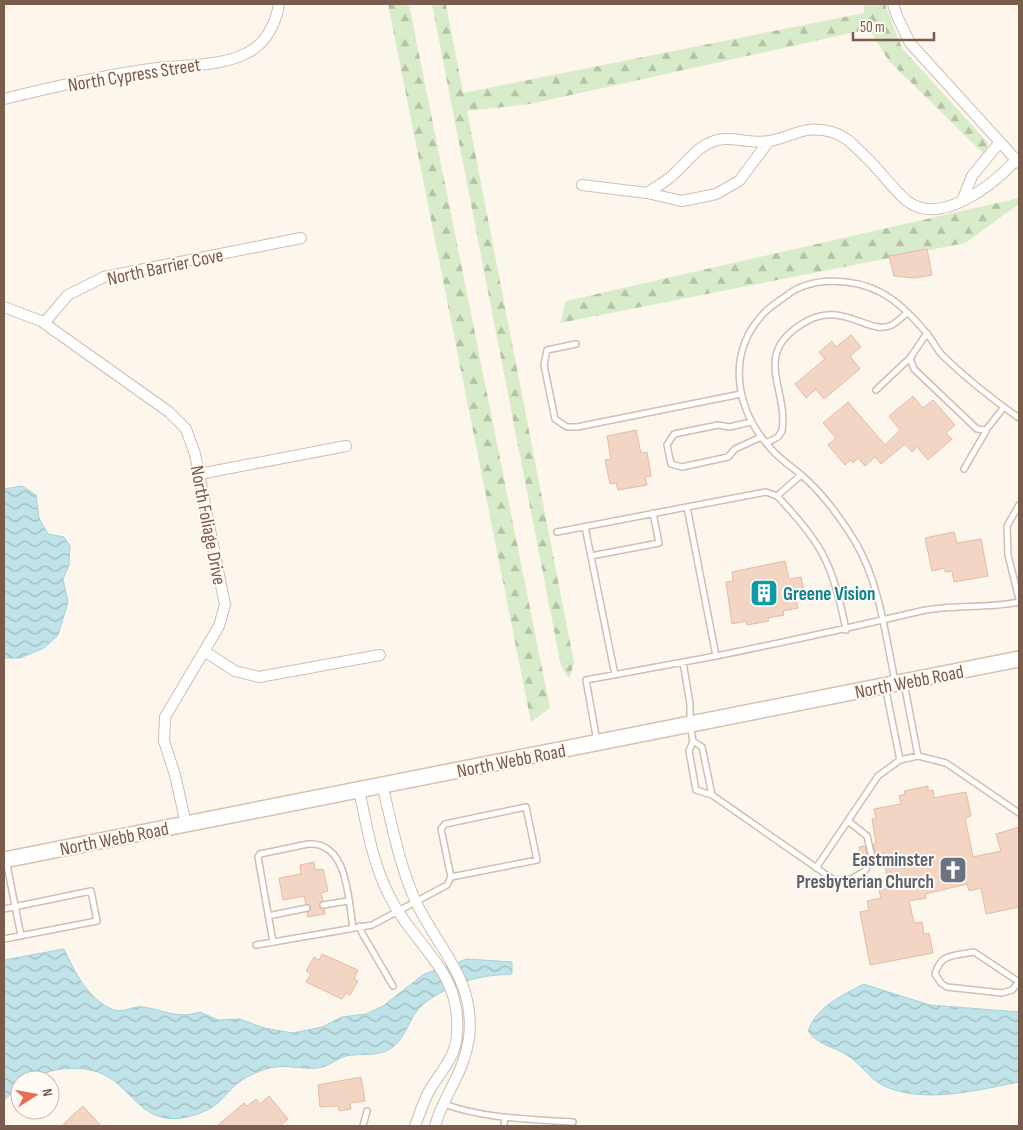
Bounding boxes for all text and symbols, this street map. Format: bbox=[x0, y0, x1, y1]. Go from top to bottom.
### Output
scale bar bbox=[853, 10, 934, 42]
text: 50 m bbox=[860, 18, 885, 37]
street label: North Cypress Street bbox=[66, 54, 202, 97]
street label: North Barrier Cove bbox=[105, 244, 226, 291]
street label: North Foliage Drive bbox=[185, 464, 230, 587]
building icon: Greene Vision bbox=[749, 578, 779, 608]
place label: Greene Vision bbox=[783, 583, 875, 606]
street label: North Webb Road bbox=[853, 661, 966, 704]
street label: North Webb Road bbox=[455, 740, 568, 783]
street label: North Webb Road bbox=[58, 818, 171, 861]
place label: Eastminster Presbyterian Church bbox=[796, 849, 934, 894]
church icon: Eastminster Presbyterian Church bbox=[938, 855, 968, 885]
north arrow bbox=[10, 1070, 60, 1120]
text: N bbox=[38, 1087, 56, 1098]

